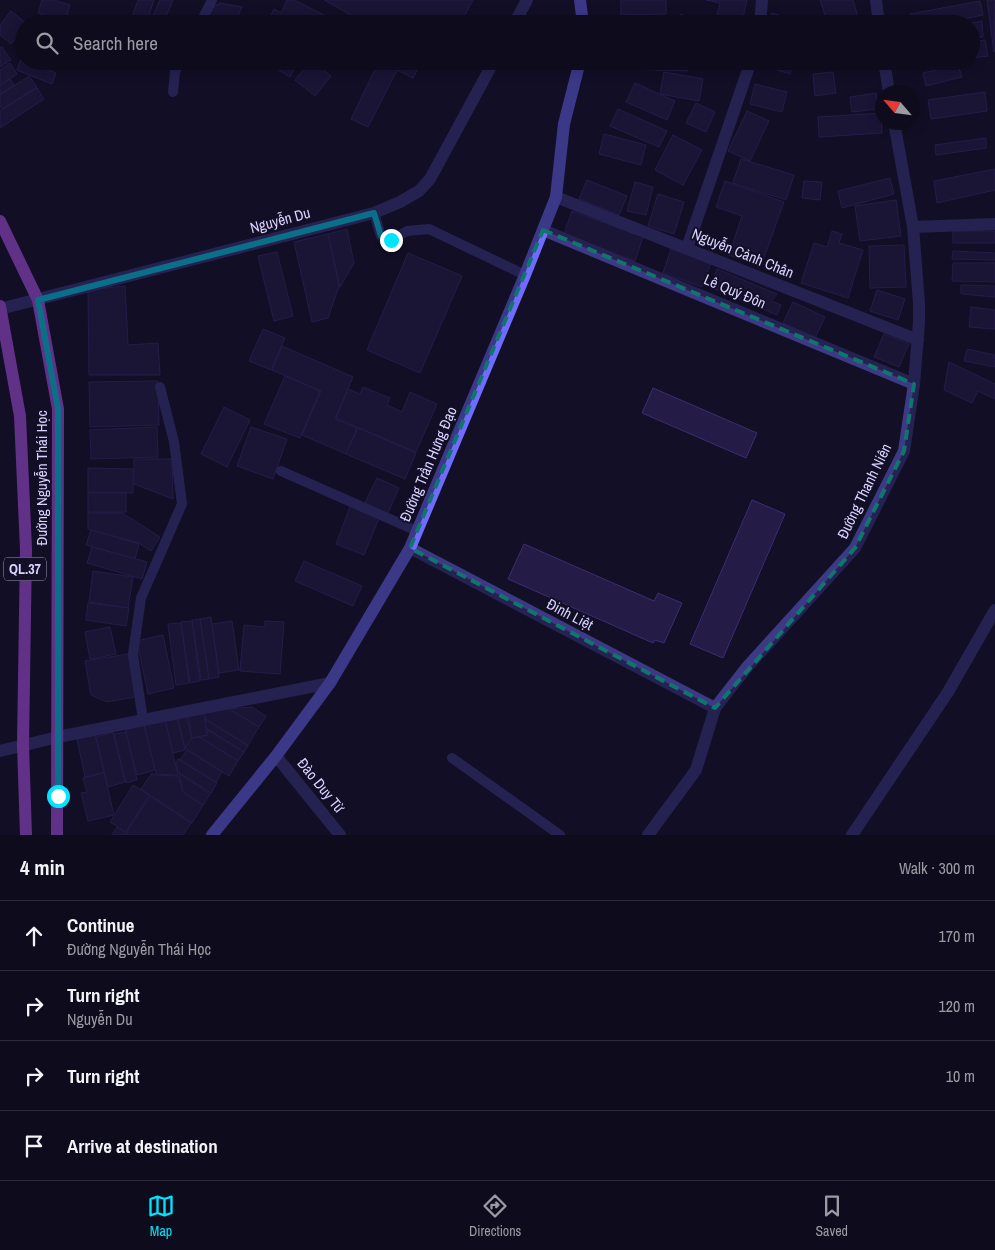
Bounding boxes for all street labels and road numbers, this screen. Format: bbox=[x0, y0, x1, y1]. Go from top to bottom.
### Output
street label: Nguyễn Du bbox=[248, 202, 312, 238]
street label: Nguyễn Cảnh Chân bbox=[689, 223, 797, 283]
street label: Lê Quý Đôn bbox=[701, 269, 769, 313]
street label: Đường Trần Hưng Đạo bbox=[394, 403, 462, 525]
street label: Đường Nguyễn Thái Học bbox=[31, 410, 52, 546]
street label: Đường Thanh Niên bbox=[832, 440, 896, 542]
road number: QL.37 bbox=[4, 558, 46, 580]
street label: Đinh Liệt bbox=[543, 593, 597, 635]
street label: Đào Duy Từ bbox=[293, 753, 350, 818]

